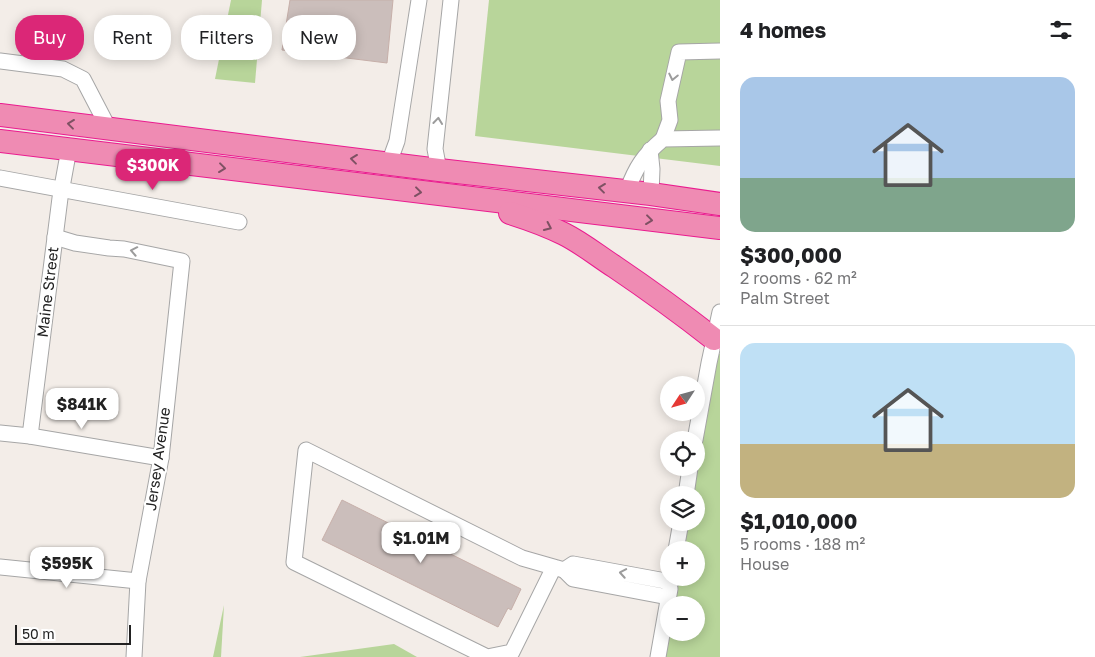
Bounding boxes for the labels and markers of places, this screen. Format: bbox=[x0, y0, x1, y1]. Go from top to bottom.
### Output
pin: $300K bbox=[118, 148, 188, 191]
pin: $841K bbox=[47, 388, 117, 430]
pin: $1.01M bbox=[380, 522, 462, 564]
pin: $595K bbox=[32, 546, 102, 589]

